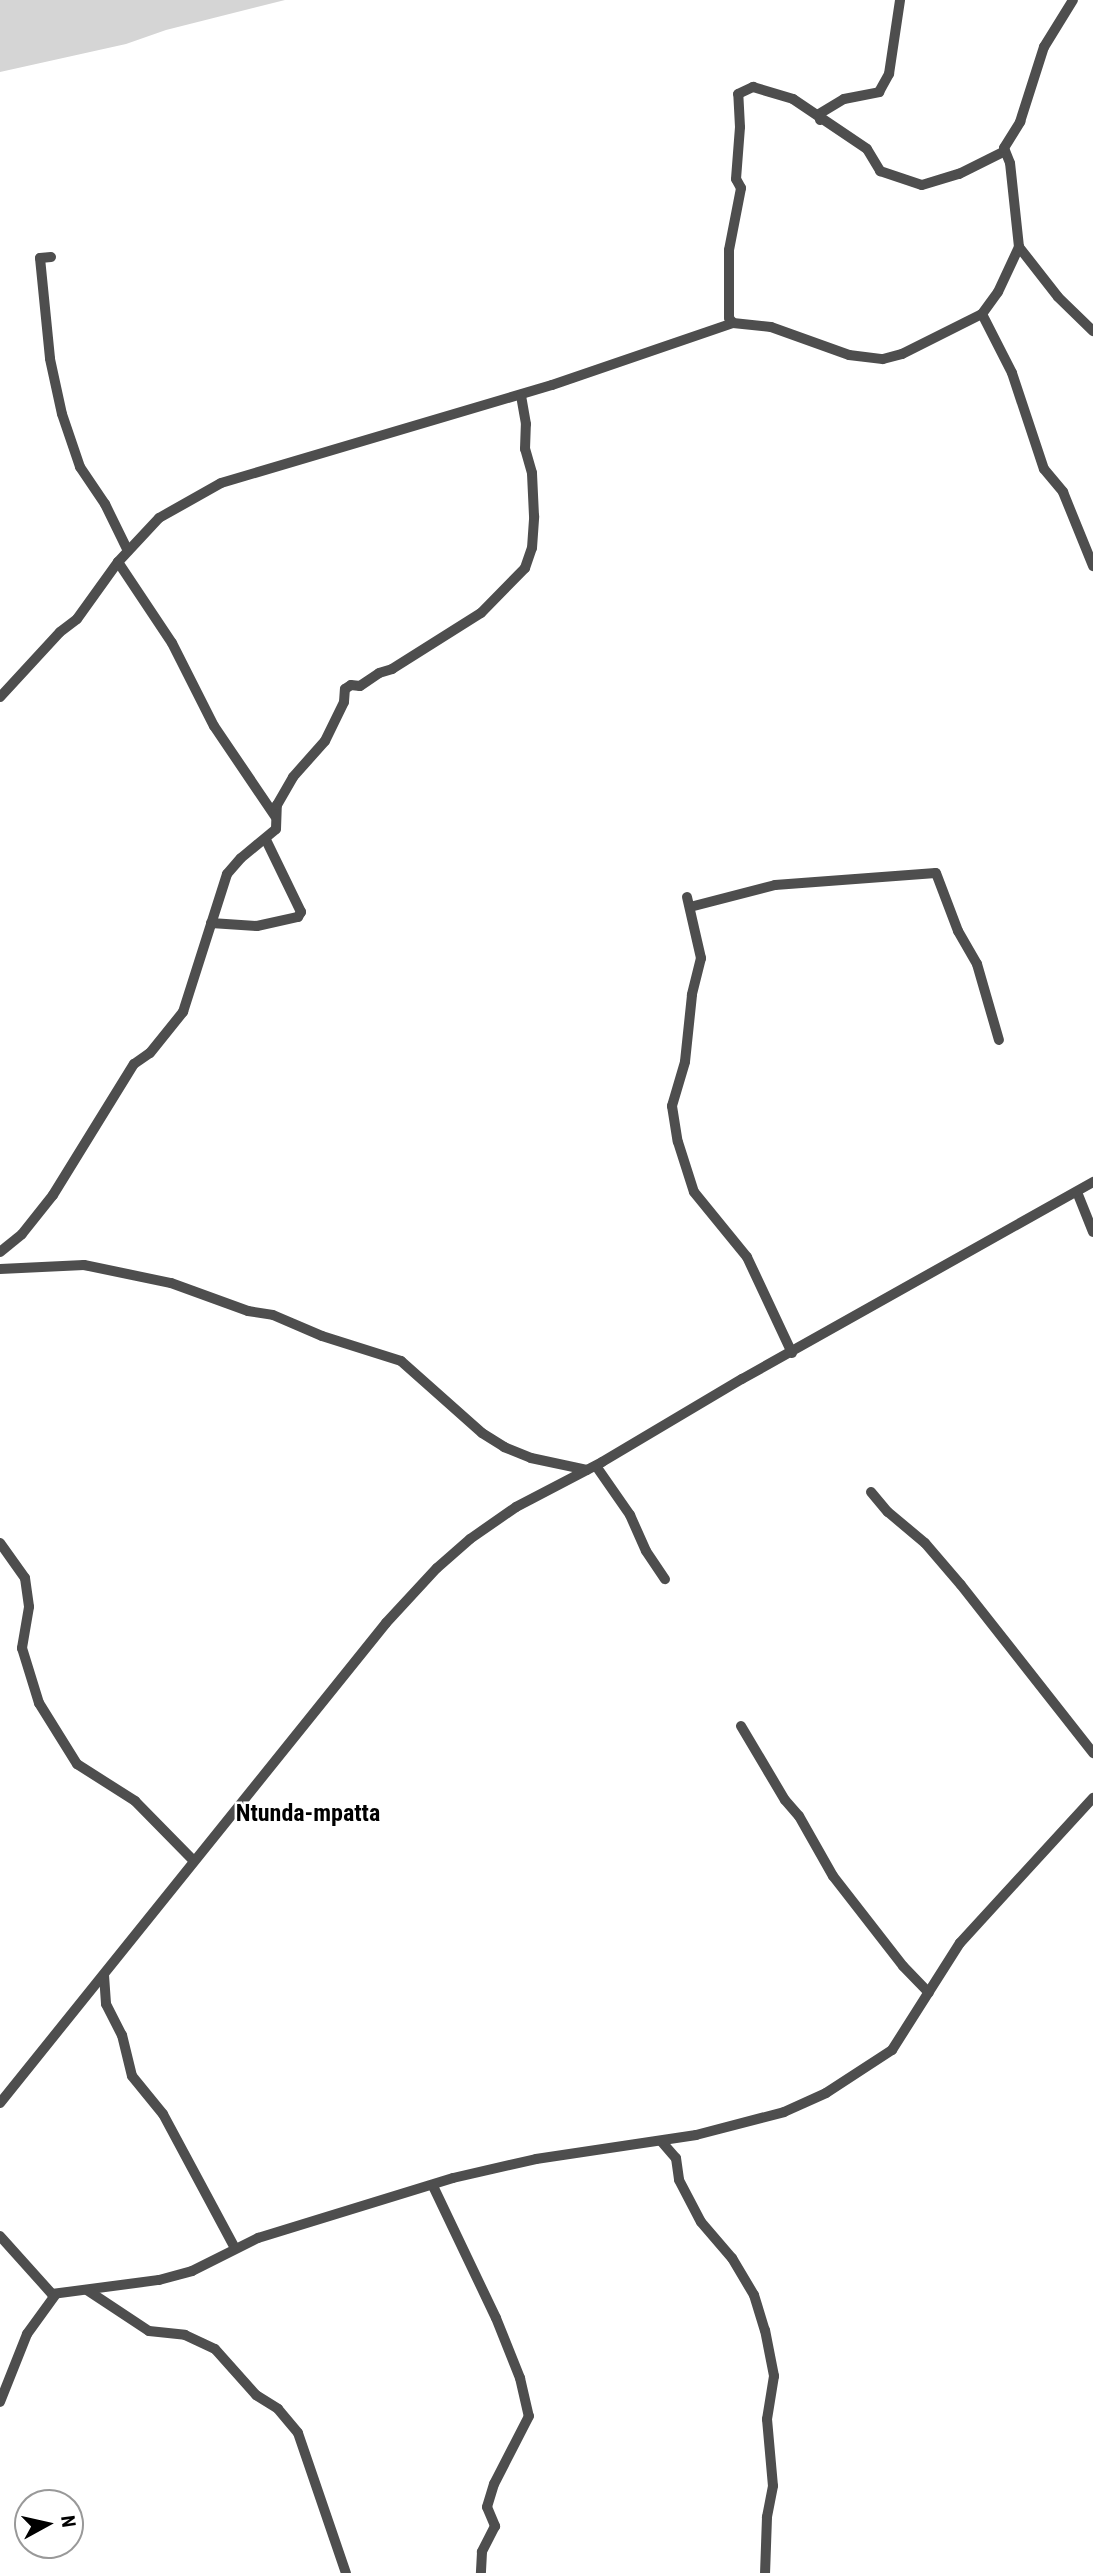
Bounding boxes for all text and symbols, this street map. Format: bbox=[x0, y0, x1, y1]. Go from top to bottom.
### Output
district label: Ntunda-mpatta bbox=[236, 1800, 380, 1828]
north arrow bbox=[14, 2489, 84, 2559]
text: N bbox=[56, 2514, 81, 2529]

